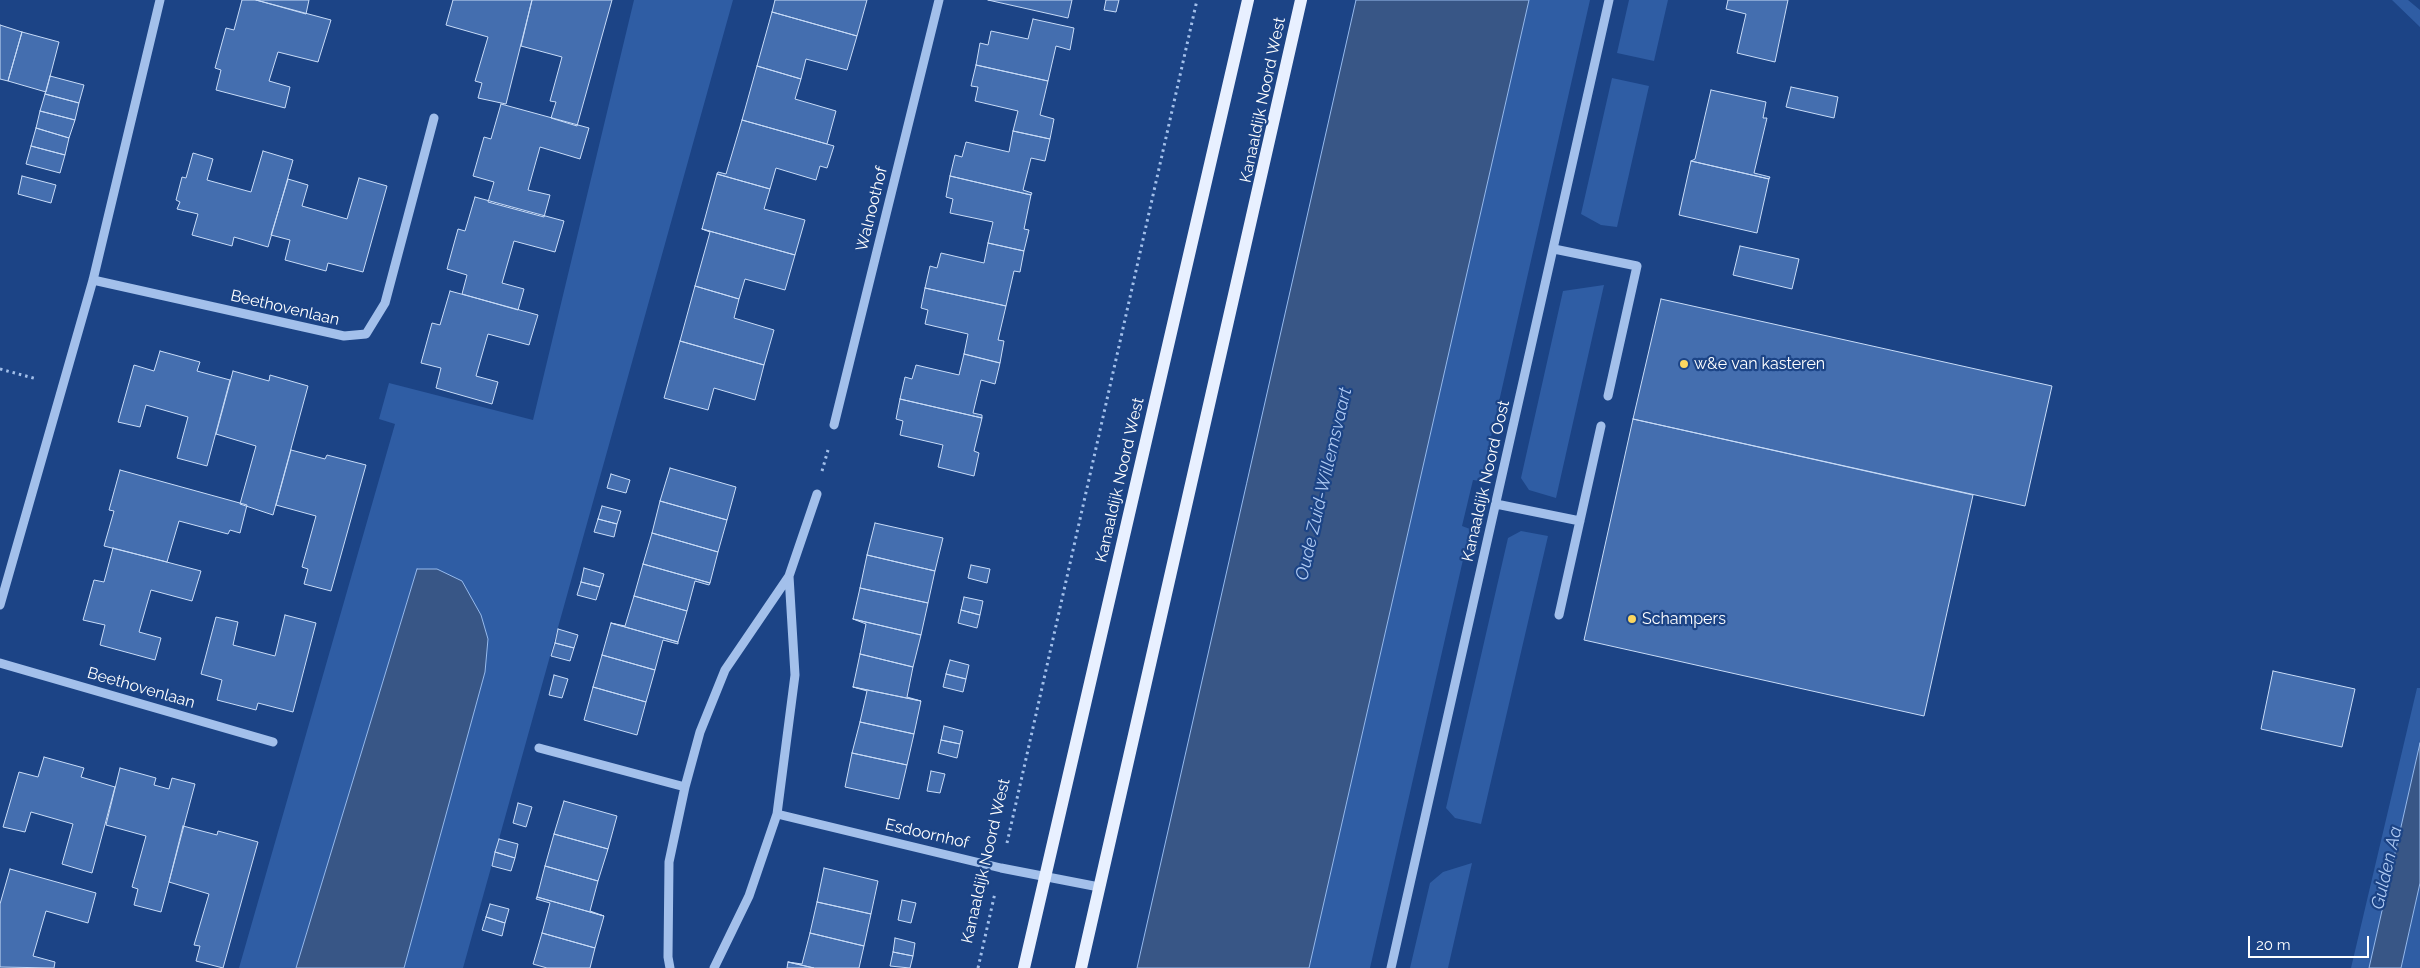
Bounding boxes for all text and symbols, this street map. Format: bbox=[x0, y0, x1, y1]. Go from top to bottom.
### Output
street label: Kanaaldijk Noord West bbox=[1236, 16, 1290, 184]
street label: Walnoothof bbox=[852, 165, 892, 253]
street label: Beethovenlaan bbox=[229, 286, 341, 330]
place label: w&e van kasteren bbox=[1694, 354, 1825, 374]
marker: w&e van kasteren bbox=[1678, 358, 1690, 370]
water label: Oude Zuid-Willemsvaart bbox=[1291, 386, 1357, 582]
street label: Kanaaldijk Noord West bbox=[1092, 396, 1148, 564]
street label: Kanaaldijk Noord Oost bbox=[1458, 398, 1514, 564]
place label: Schampers bbox=[1642, 609, 1726, 629]
marker: Schampers bbox=[1626, 613, 1638, 625]
street label: Beethovenlaan bbox=[85, 663, 197, 713]
street label: Kanaaldijk Noord West bbox=[958, 777, 1014, 945]
street label: Esdoornhof bbox=[883, 815, 971, 853]
water label: Gulden Aa bbox=[2367, 824, 2407, 912]
scale bar bbox=[2250, 926, 2371, 958]
text: 20 m bbox=[2256, 936, 2291, 954]

